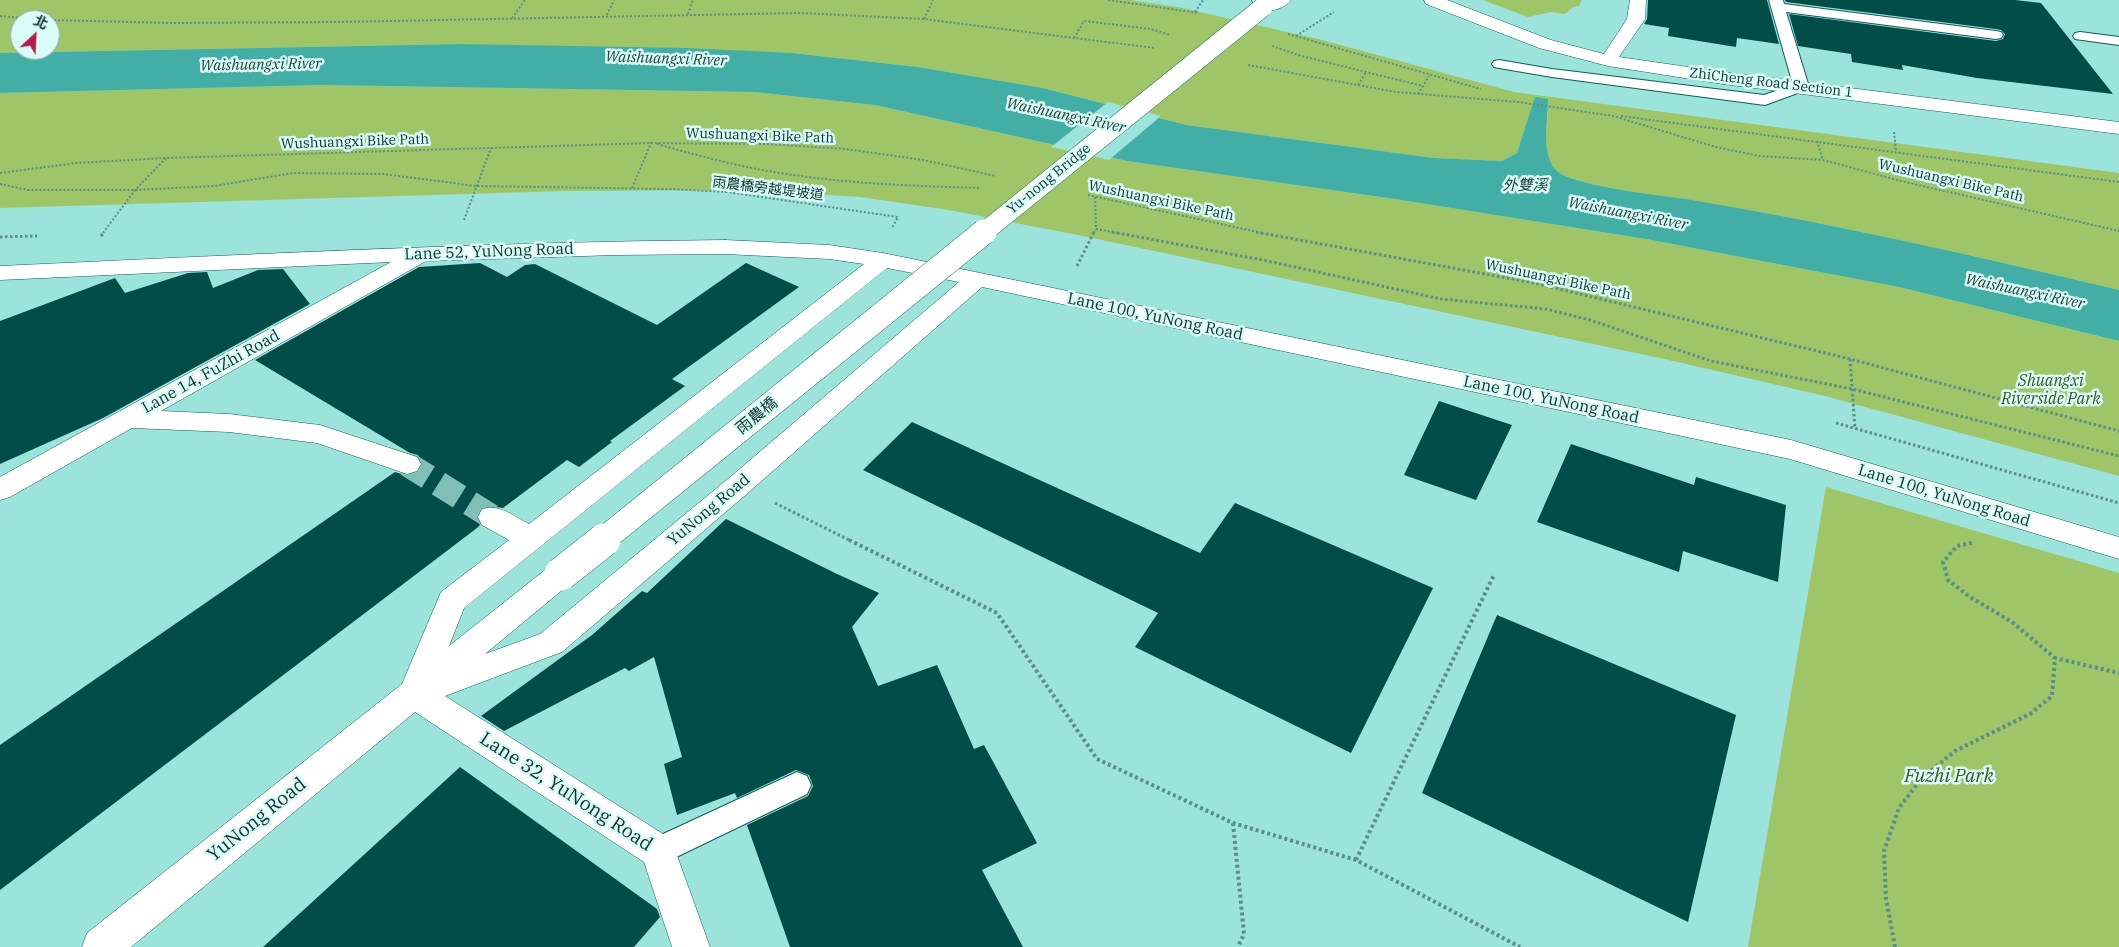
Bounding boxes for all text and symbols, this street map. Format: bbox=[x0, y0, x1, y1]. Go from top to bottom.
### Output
north arrow bbox=[10, 10, 60, 60]
text: 北 bbox=[31, 11, 51, 33]
water label: Waishuangxi River bbox=[605, 48, 727, 70]
water label: Waishuangxi River bbox=[200, 55, 322, 75]
street label: ZhiCheng Road Section 1 bbox=[1688, 65, 1854, 101]
water label: Waishuangxi River bbox=[1005, 95, 1127, 137]
street label: Wushuangxi Bike Path bbox=[686, 125, 834, 147]
street label: Wushuangxi Bike Path bbox=[281, 131, 429, 153]
street label: Yu-nong Bridge bbox=[1004, 140, 1094, 218]
street label: Wushuangxi Bike Path bbox=[1877, 156, 2025, 206]
street label: 雨農橋旁越堤坡道 bbox=[711, 174, 825, 204]
street label: Wushuangxi Bike Path bbox=[1087, 177, 1235, 225]
water label: 外雙溪 bbox=[1503, 177, 1547, 195]
water label: Waishuangxi River bbox=[1567, 194, 1689, 234]
street label: Lane 52, YuNong Road bbox=[404, 239, 574, 265]
street label: Wushuangxi Bike Path bbox=[1484, 256, 1632, 304]
water label: Waishuangxi River bbox=[1964, 271, 2086, 313]
street label: Lane 100, YuNong Road bbox=[1065, 289, 1245, 345]
street label: Lane 14, FuZhi Road bbox=[139, 326, 283, 418]
park label: Shuangxi Riverside Park bbox=[2001, 371, 2101, 409]
street label: Lane 100, YuNong Road bbox=[1461, 372, 1641, 428]
street label: 雨農橋 bbox=[732, 393, 782, 439]
street label: Lane 100, YuNong Road bbox=[1856, 461, 2032, 531]
street label: YuNong Road bbox=[664, 470, 754, 550]
street label: Lane 32, YuNong Road bbox=[475, 728, 657, 856]
park label: Fuzhi Park bbox=[1904, 766, 1994, 788]
street label: YuNong Road bbox=[203, 773, 311, 867]

